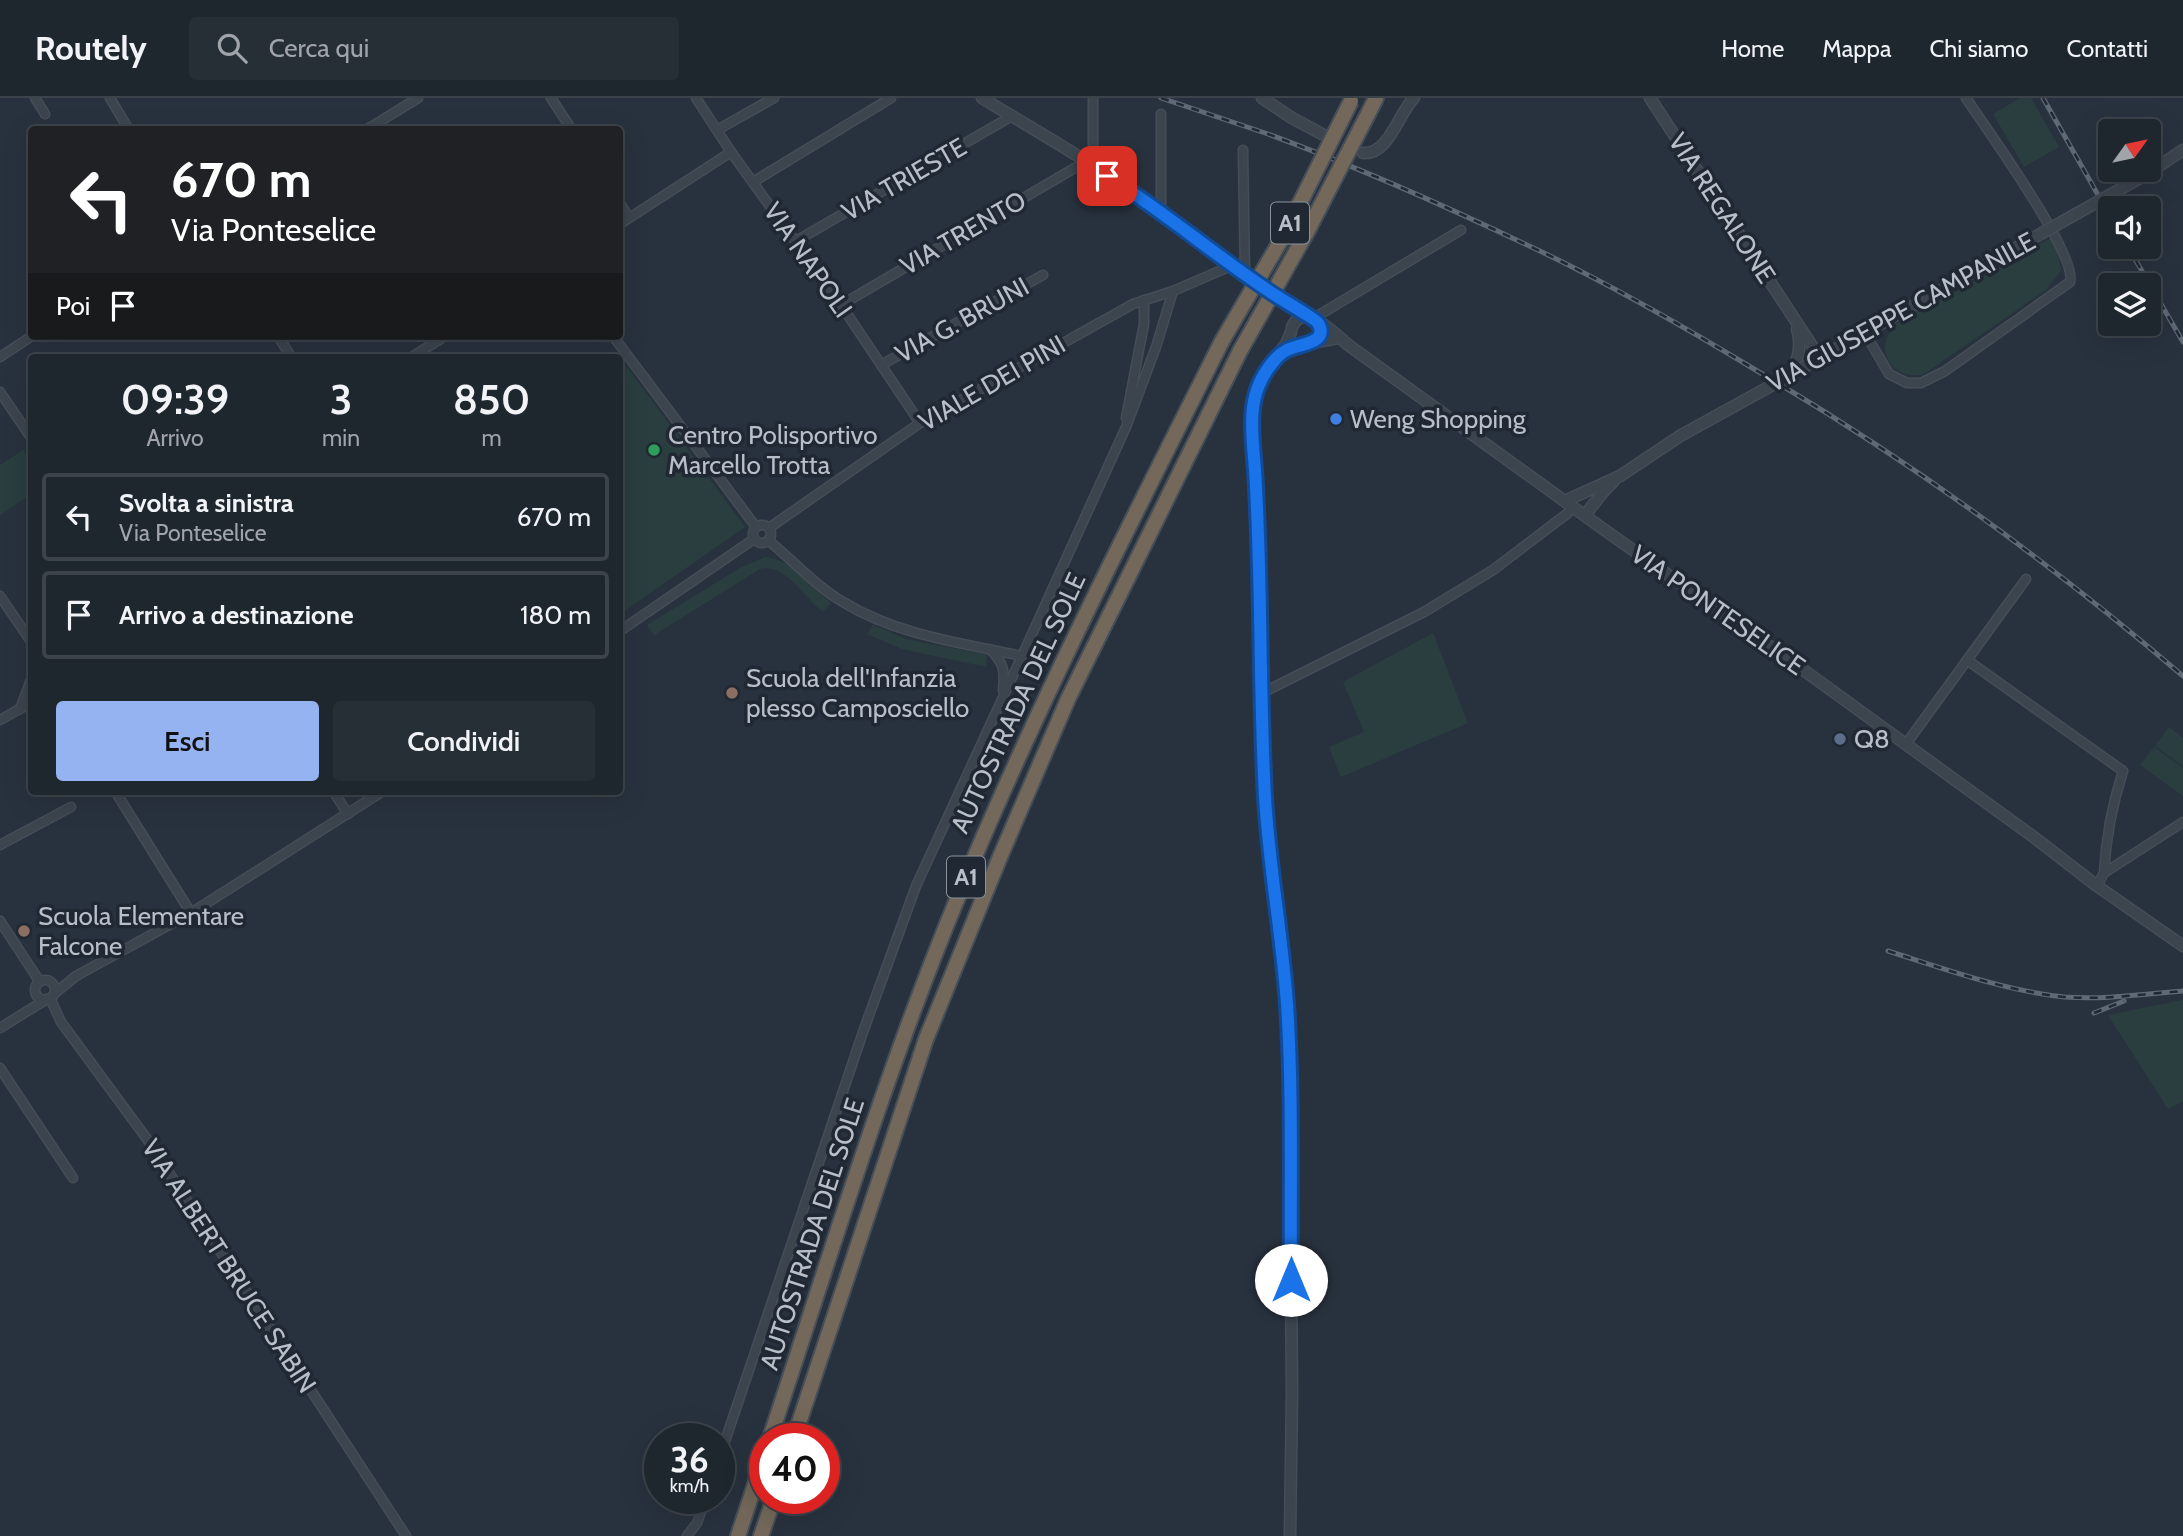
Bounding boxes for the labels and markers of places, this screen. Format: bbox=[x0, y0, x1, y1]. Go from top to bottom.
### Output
pin bbox=[1077, 146, 1137, 206]
place label: Weng Shopping bbox=[1350, 403, 1527, 435]
marker: Weng Shopping bbox=[1328, 411, 1344, 427]
place label: Centro Polisportivo Marcello Trotta bbox=[668, 419, 877, 481]
marker: Centro Polisportivo Marcello Trotta bbox=[646, 442, 662, 458]
place label: Scuola dell'Infanzia plesso Camposciello bbox=[746, 662, 969, 724]
marker: Scuola dell'Infanzia plesso Camposciello bbox=[724, 685, 740, 701]
place label: Q8 bbox=[1854, 723, 1890, 755]
marker: Q8 bbox=[1832, 731, 1848, 747]
place label: Scuola Elementare Falcone bbox=[38, 900, 244, 962]
marker: Scuola Elementare Falcone bbox=[16, 923, 32, 939]

